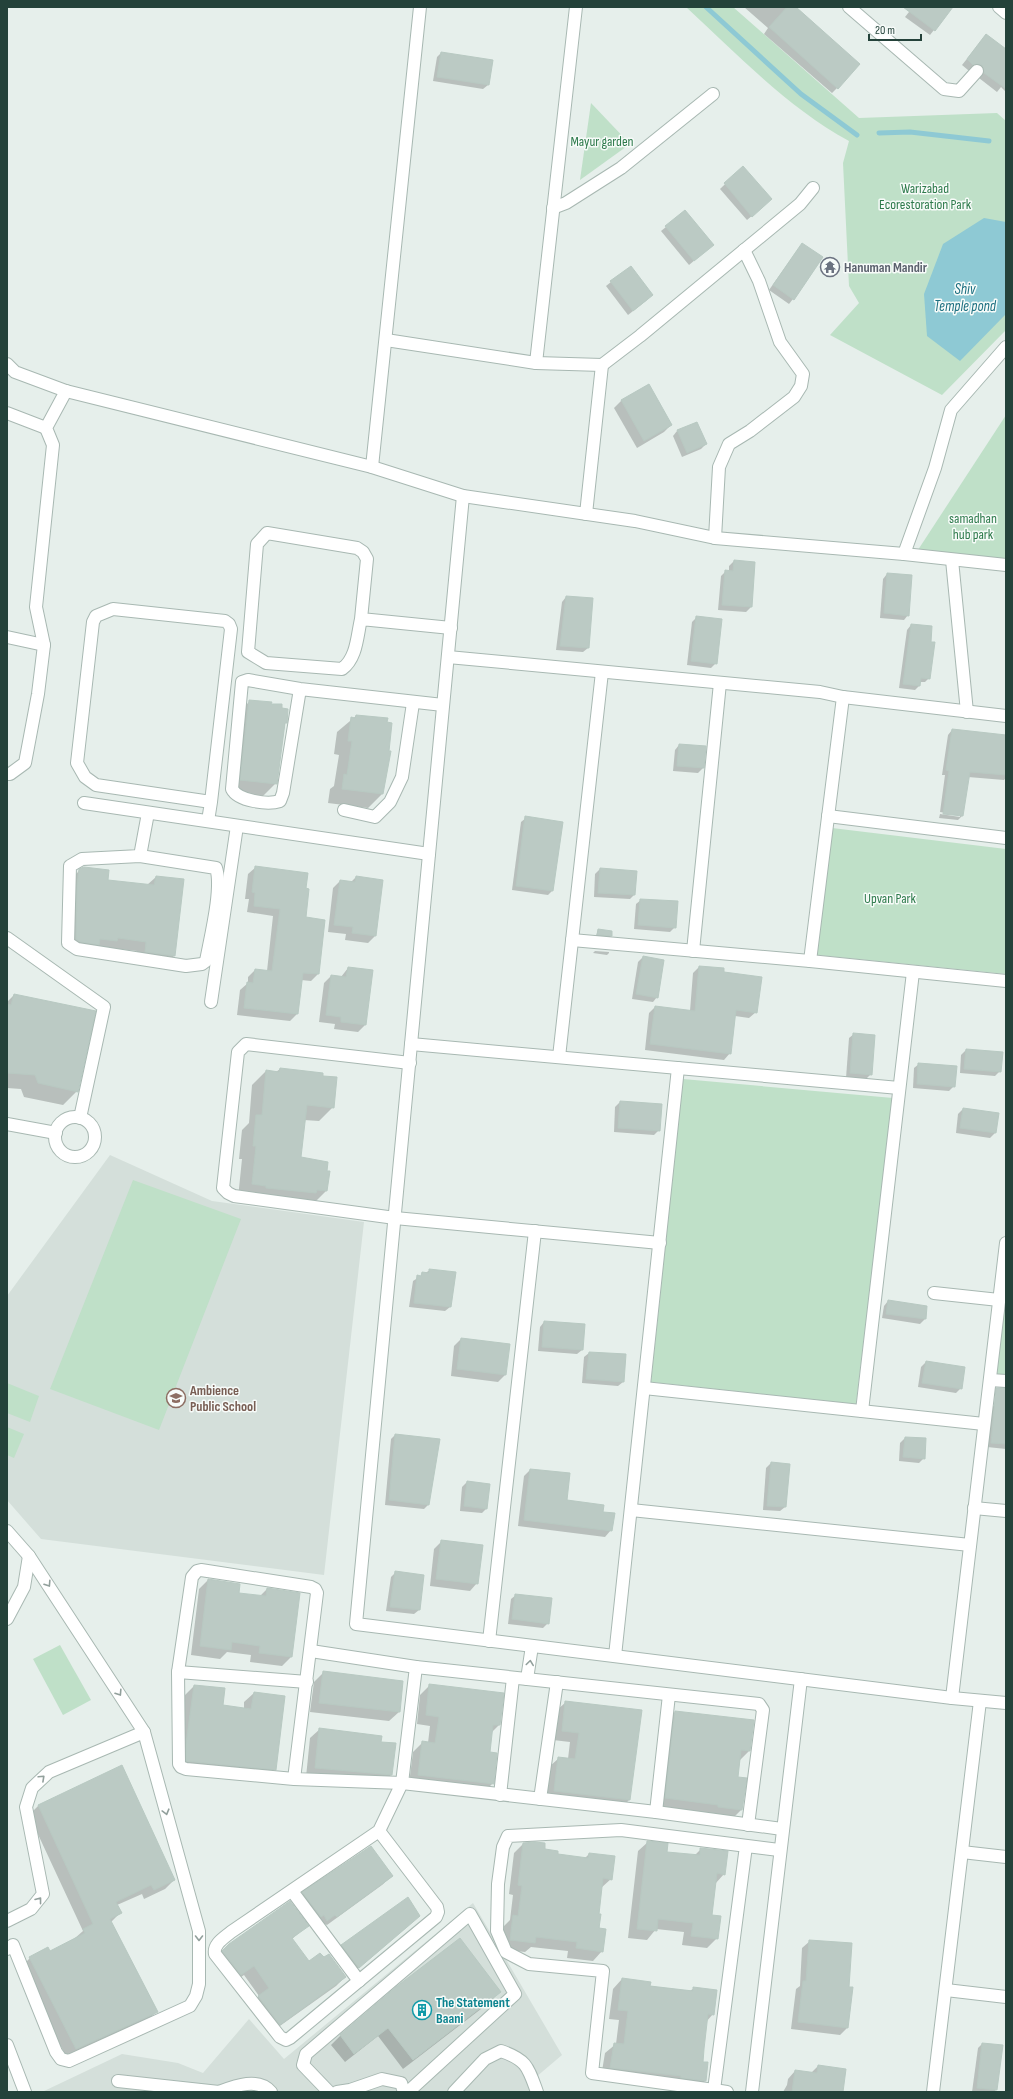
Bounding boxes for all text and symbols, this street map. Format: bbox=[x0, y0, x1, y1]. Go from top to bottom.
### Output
scale bar bbox=[869, 16, 921, 42]
text: 20 m bbox=[875, 23, 895, 38]
park label: Mayur garden bbox=[570, 133, 634, 150]
park label: Warizabad Ecorestoration Park bbox=[879, 180, 972, 213]
temple icon: Hanuman Mandir bbox=[819, 256, 841, 278]
place label: Hanuman Mandir bbox=[844, 259, 928, 276]
water label: Shiv Temple pond bbox=[934, 280, 997, 316]
park label: samadhan hub park bbox=[949, 510, 997, 543]
park label: Upvan Park bbox=[864, 890, 917, 907]
place label: Ambience Public School bbox=[189, 1382, 256, 1415]
school or university icon: Ambience Public School bbox=[165, 1387, 187, 1409]
one-way arrow bbox=[43, 1580, 51, 1587]
one-way arrow bbox=[525, 1660, 534, 1666]
one-way arrow bbox=[114, 1689, 122, 1696]
one-way arrow bbox=[37, 1775, 45, 1783]
one-way arrow bbox=[162, 1809, 170, 1815]
one-way arrow bbox=[34, 1897, 41, 1904]
one-way arrow bbox=[195, 1935, 203, 1941]
place label: The Statement Baani bbox=[436, 1994, 510, 2027]
building icon: The Statement Baani bbox=[411, 1999, 433, 2021]

